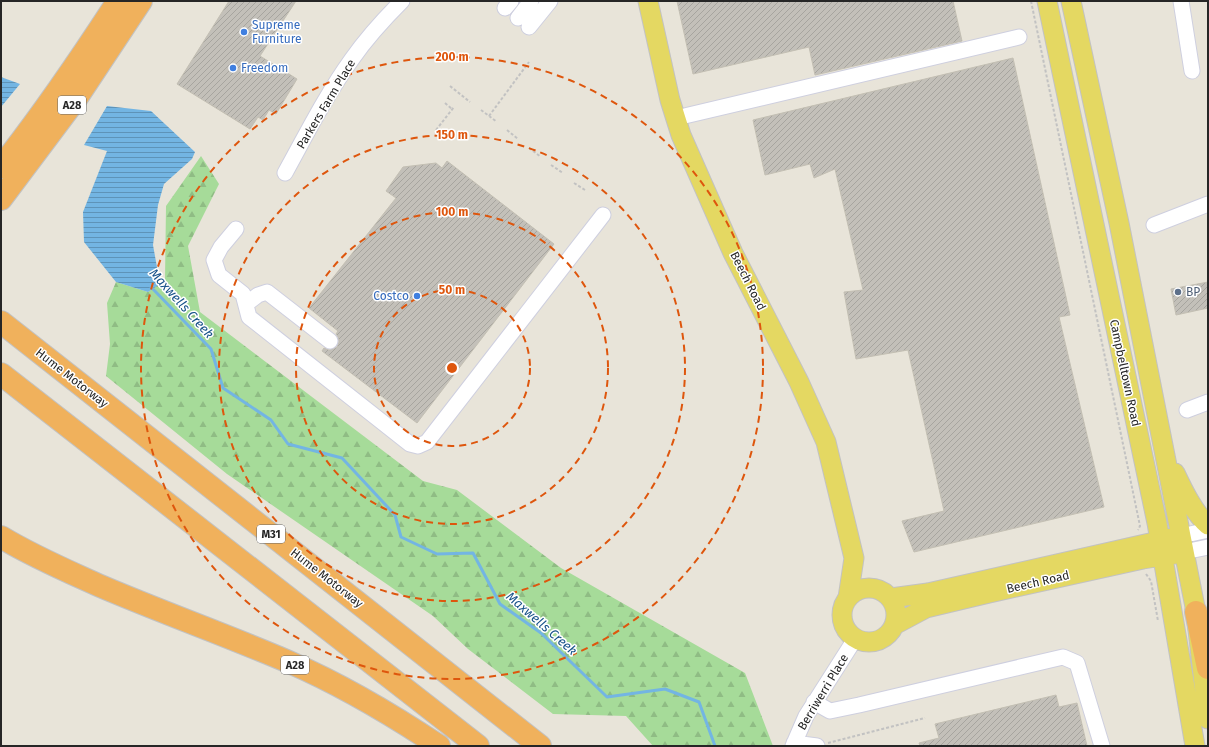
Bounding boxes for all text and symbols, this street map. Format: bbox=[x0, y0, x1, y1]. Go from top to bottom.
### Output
place label: Supreme Furniture bbox=[252, 18, 302, 46]
marker: Supreme Furniture bbox=[239, 27, 249, 37]
text: 200 m bbox=[435, 50, 469, 64]
street label: Parkers Farm Place bbox=[294, 57, 358, 151]
place label: Freedom bbox=[241, 61, 288, 75]
marker: Freedom bbox=[228, 63, 238, 73]
road number: A28 bbox=[58, 96, 86, 114]
text: 150 m bbox=[436, 128, 468, 142]
text: 100 m bbox=[436, 205, 468, 219]
street label: Beech Road bbox=[727, 249, 769, 313]
water label: Maxwells Creek bbox=[146, 265, 217, 341]
text: 50 m bbox=[439, 283, 465, 297]
place label: BP bbox=[1186, 285, 1200, 299]
marker: BP bbox=[1173, 287, 1183, 297]
place label: Costco bbox=[373, 289, 409, 303]
marker: Costco bbox=[412, 291, 422, 301]
street label: Campbelltown Road bbox=[1107, 318, 1143, 428]
street label: Hume Motorway bbox=[33, 345, 111, 411]
centre of rings bbox=[445, 361, 459, 375]
road number: M31 bbox=[257, 525, 285, 543]
street label: Hume Motorway bbox=[288, 545, 366, 611]
street label: Beech Road bbox=[1005, 568, 1071, 596]
water label: Maxwells Creek bbox=[503, 589, 580, 658]
street label: Berriwerri Place bbox=[795, 651, 851, 733]
road number: A28 bbox=[281, 656, 309, 674]

